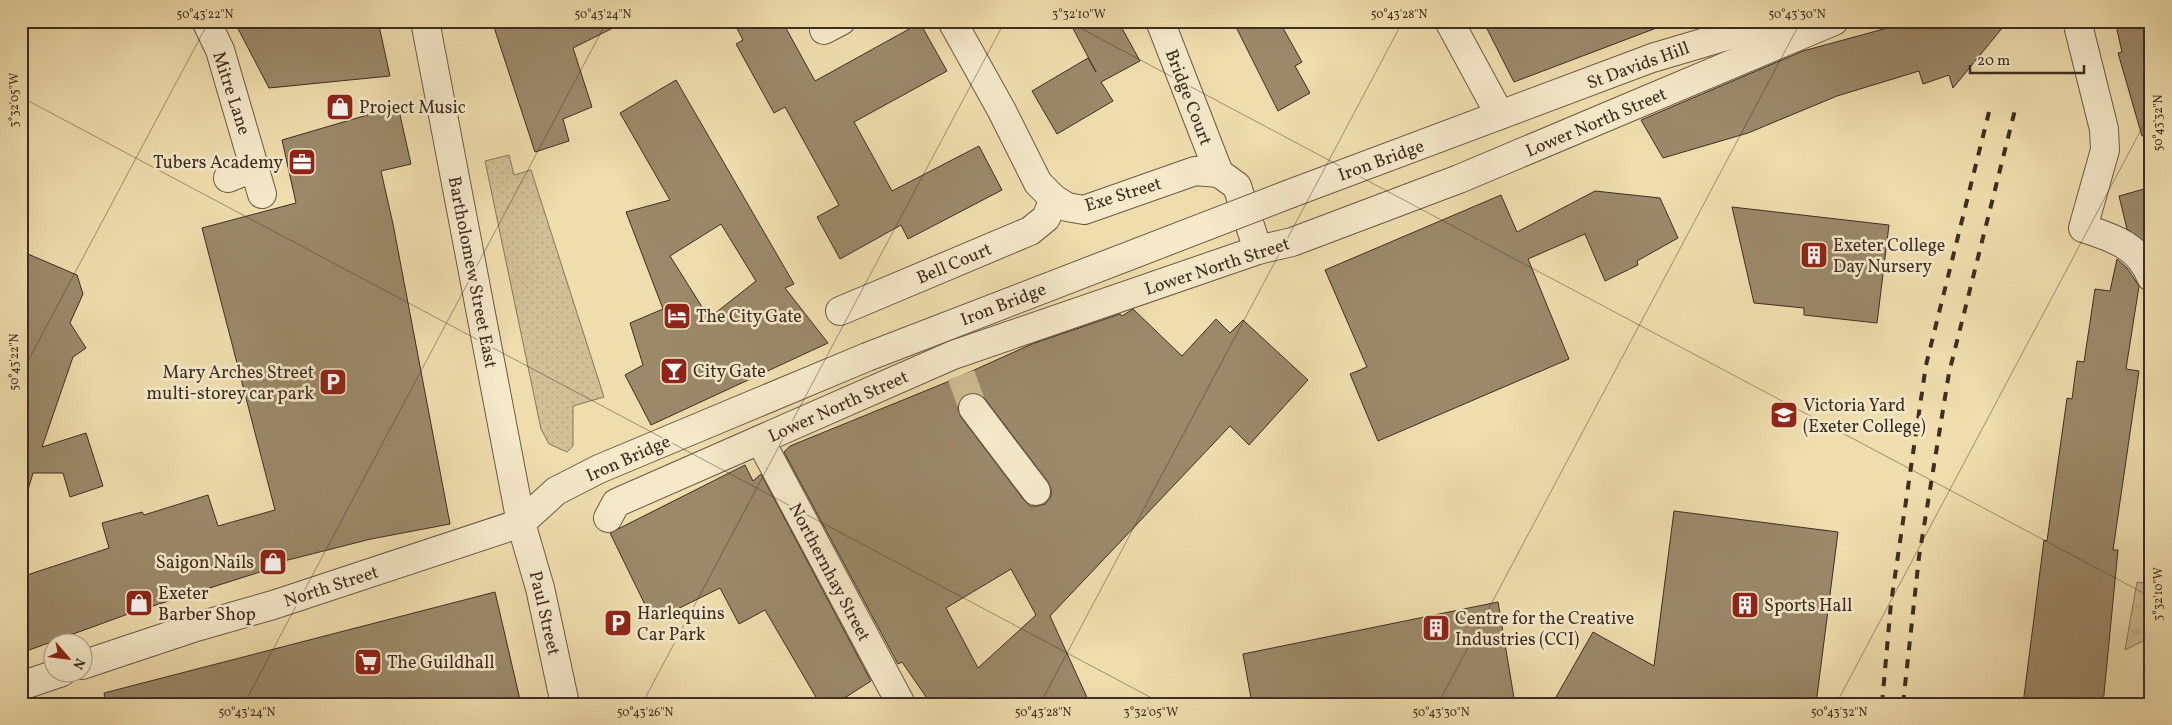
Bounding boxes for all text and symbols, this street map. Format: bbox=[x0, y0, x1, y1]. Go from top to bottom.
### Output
text: 50°43'22"N bbox=[177, 7, 233, 23]
text: 50°43'24"N bbox=[574, 7, 632, 23]
text: 3°32'10"W bbox=[1052, 7, 1106, 23]
text: 50°43'28"N bbox=[1371, 7, 1427, 23]
text: 50°43'30"N bbox=[1768, 7, 1826, 23]
street label: St Davids Hill bbox=[1584, 36, 1693, 97]
scale bar bbox=[1970, 42, 2083, 74]
street label: Bridge Court bbox=[1158, 46, 1217, 149]
street label: Mitre Lane bbox=[205, 48, 256, 138]
text: 20 m bbox=[1977, 51, 2010, 72]
text: 3°32'05"W bbox=[7, 73, 23, 127]
street label: Lower North Street bbox=[1522, 82, 1671, 164]
shop icon: Project Music bbox=[325, 92, 355, 122]
text: 50°43'32"N bbox=[2151, 95, 2167, 151]
place label: Project Music bbox=[359, 96, 466, 121]
street label: Iron Bridge bbox=[1335, 134, 1428, 189]
office icon: Tubers Academy bbox=[287, 147, 317, 177]
place label: Tubers Academy bbox=[153, 151, 283, 176]
street label: Exe Street bbox=[1082, 172, 1165, 219]
street label: Bartholomew Street East bbox=[441, 174, 502, 370]
street label: Lower North Street bbox=[1142, 232, 1293, 303]
place label: Exeter College Day Nursery bbox=[1833, 234, 1945, 280]
street label: Bell Court bbox=[913, 237, 996, 291]
building icon: Exeter College Day Nursery bbox=[1799, 240, 1829, 270]
street label: Iron Bridge bbox=[957, 278, 1050, 333]
hotel icon: The City Gate bbox=[662, 301, 692, 331]
place label: The City Gate bbox=[696, 305, 802, 330]
text: 50°43'22"N bbox=[7, 334, 23, 390]
bar icon: City Gate bbox=[659, 356, 689, 386]
place label: City Gate bbox=[693, 360, 766, 385]
place label: Mary Arches Street multi-storey car park bbox=[146, 361, 314, 407]
street label: Lower North Street bbox=[764, 365, 913, 450]
parking icon: Mary Arches Street multi-storey car park bbox=[318, 367, 348, 397]
place label: Victoria Yard (Exeter College) bbox=[1803, 394, 1926, 440]
school or university icon: Victoria Yard (Exeter College) bbox=[1769, 400, 1799, 430]
street label: Iron Bridge bbox=[582, 430, 675, 489]
street label: Northernhay Street bbox=[782, 499, 876, 646]
shop icon: Saigon Nails bbox=[258, 547, 288, 577]
place label: Saigon Nails bbox=[156, 551, 254, 576]
street label: North Street bbox=[281, 560, 382, 615]
text: 3°32'10"W bbox=[2151, 567, 2167, 621]
street label: Paul Street bbox=[522, 569, 565, 658]
place label: Exeter Barber Shop bbox=[158, 582, 256, 628]
shop icon: Exeter Barber Shop bbox=[124, 588, 154, 618]
building icon: Sports Hall bbox=[1730, 590, 1760, 620]
place label: Sports Hall bbox=[1764, 594, 1852, 619]
place label: Harlequins Car Park bbox=[637, 602, 725, 648]
place label: Centre for the Creative Industries (CCI) bbox=[1455, 607, 1634, 653]
parking icon: Harlequins Car Park bbox=[603, 608, 633, 638]
building icon: Centre for the Creative Industries (CCI) bbox=[1421, 613, 1451, 643]
north arrow bbox=[42, 632, 92, 682]
supermarket icon: The Guildhall bbox=[353, 647, 383, 677]
place label: The Guildhall bbox=[387, 651, 495, 676]
text: N bbox=[67, 654, 89, 672]
text: 50°43'24"N bbox=[218, 705, 276, 721]
text: 50°43'26"N bbox=[617, 705, 673, 721]
text: 50°43'28"N bbox=[1015, 705, 1071, 721]
text: 3°32'05"W bbox=[1124, 705, 1178, 721]
text: 50°43'30"N bbox=[1412, 705, 1470, 721]
text: 50°43'32"N bbox=[1811, 705, 1867, 721]

